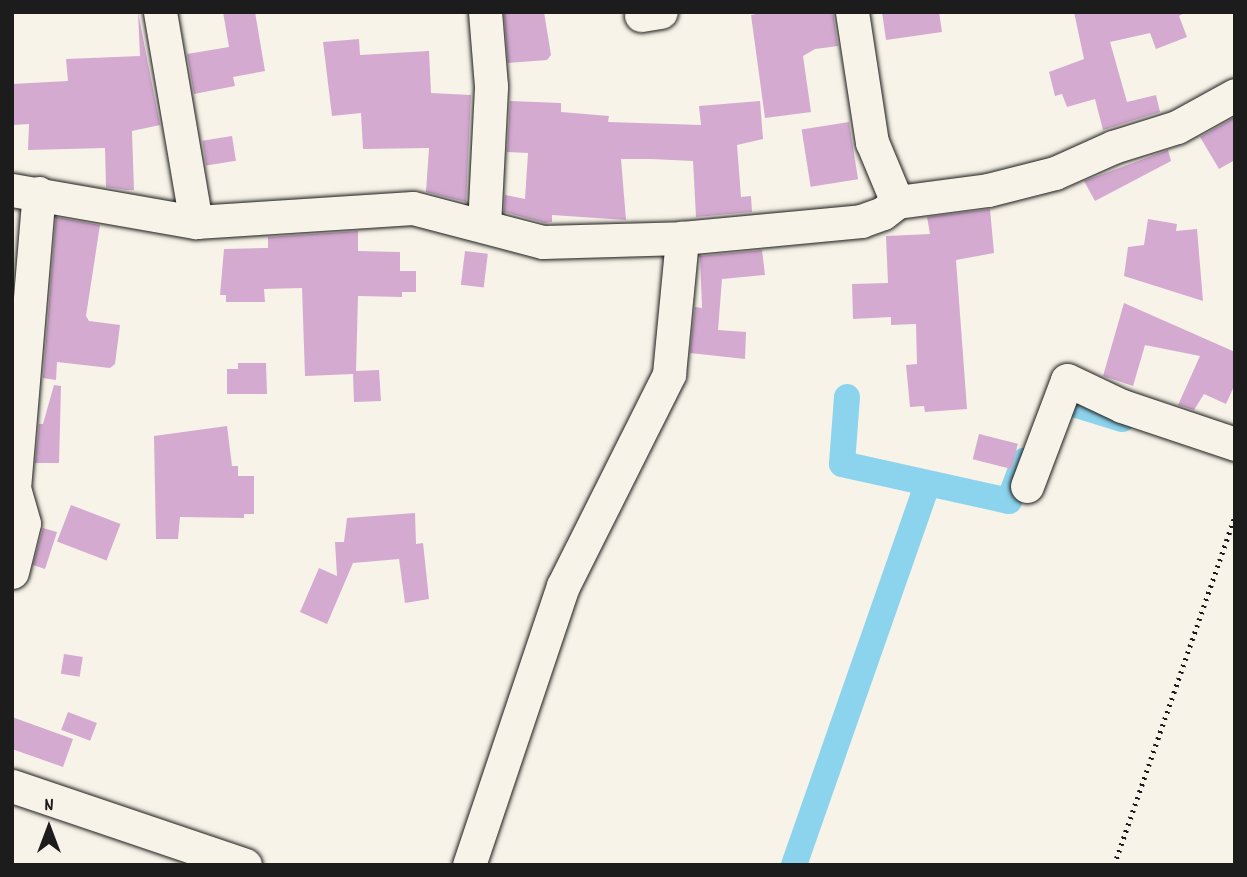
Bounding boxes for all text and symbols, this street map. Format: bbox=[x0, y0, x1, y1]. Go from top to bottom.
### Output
north arrow bbox=[14, 793, 84, 863]
text: N bbox=[44, 793, 54, 820]

